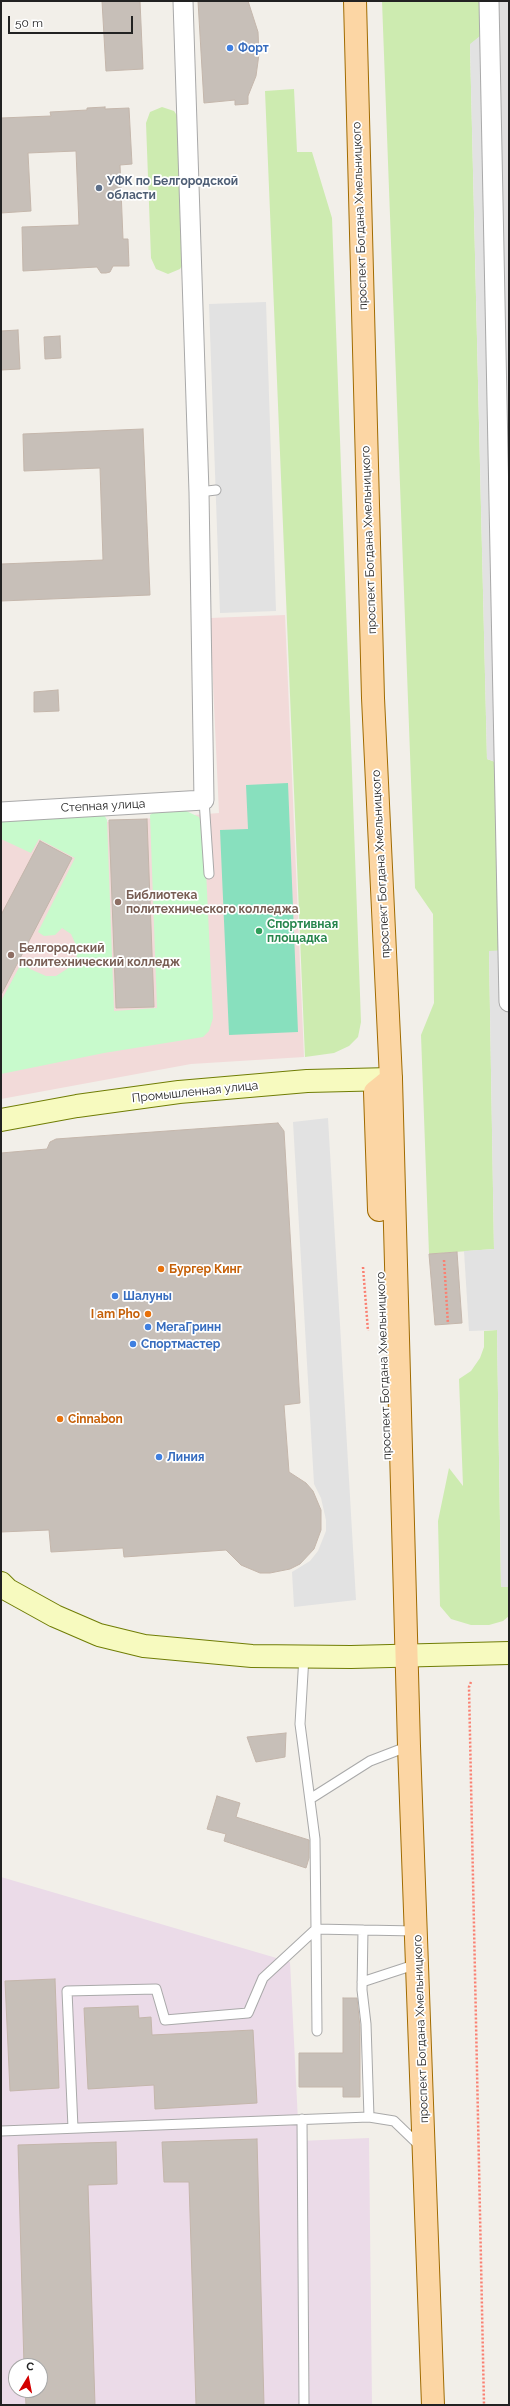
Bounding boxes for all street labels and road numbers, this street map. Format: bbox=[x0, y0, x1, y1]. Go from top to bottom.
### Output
street label: проспект Богдана Хмельницкого bbox=[350, 122, 370, 310]
street label: проспект Богдана Хмельницкого bbox=[359, 446, 379, 634]
street label: проспект Богдана Хмельницкого bbox=[369, 769, 393, 959]
street label: Степная улица bbox=[60, 797, 146, 815]
street label: Промышленная улица bbox=[131, 1078, 259, 1106]
street label: проспект Богдана Хмельницкого bbox=[374, 1272, 394, 1460]
street label: проспект Богдана Хмельницкого bbox=[411, 1935, 431, 2123]

